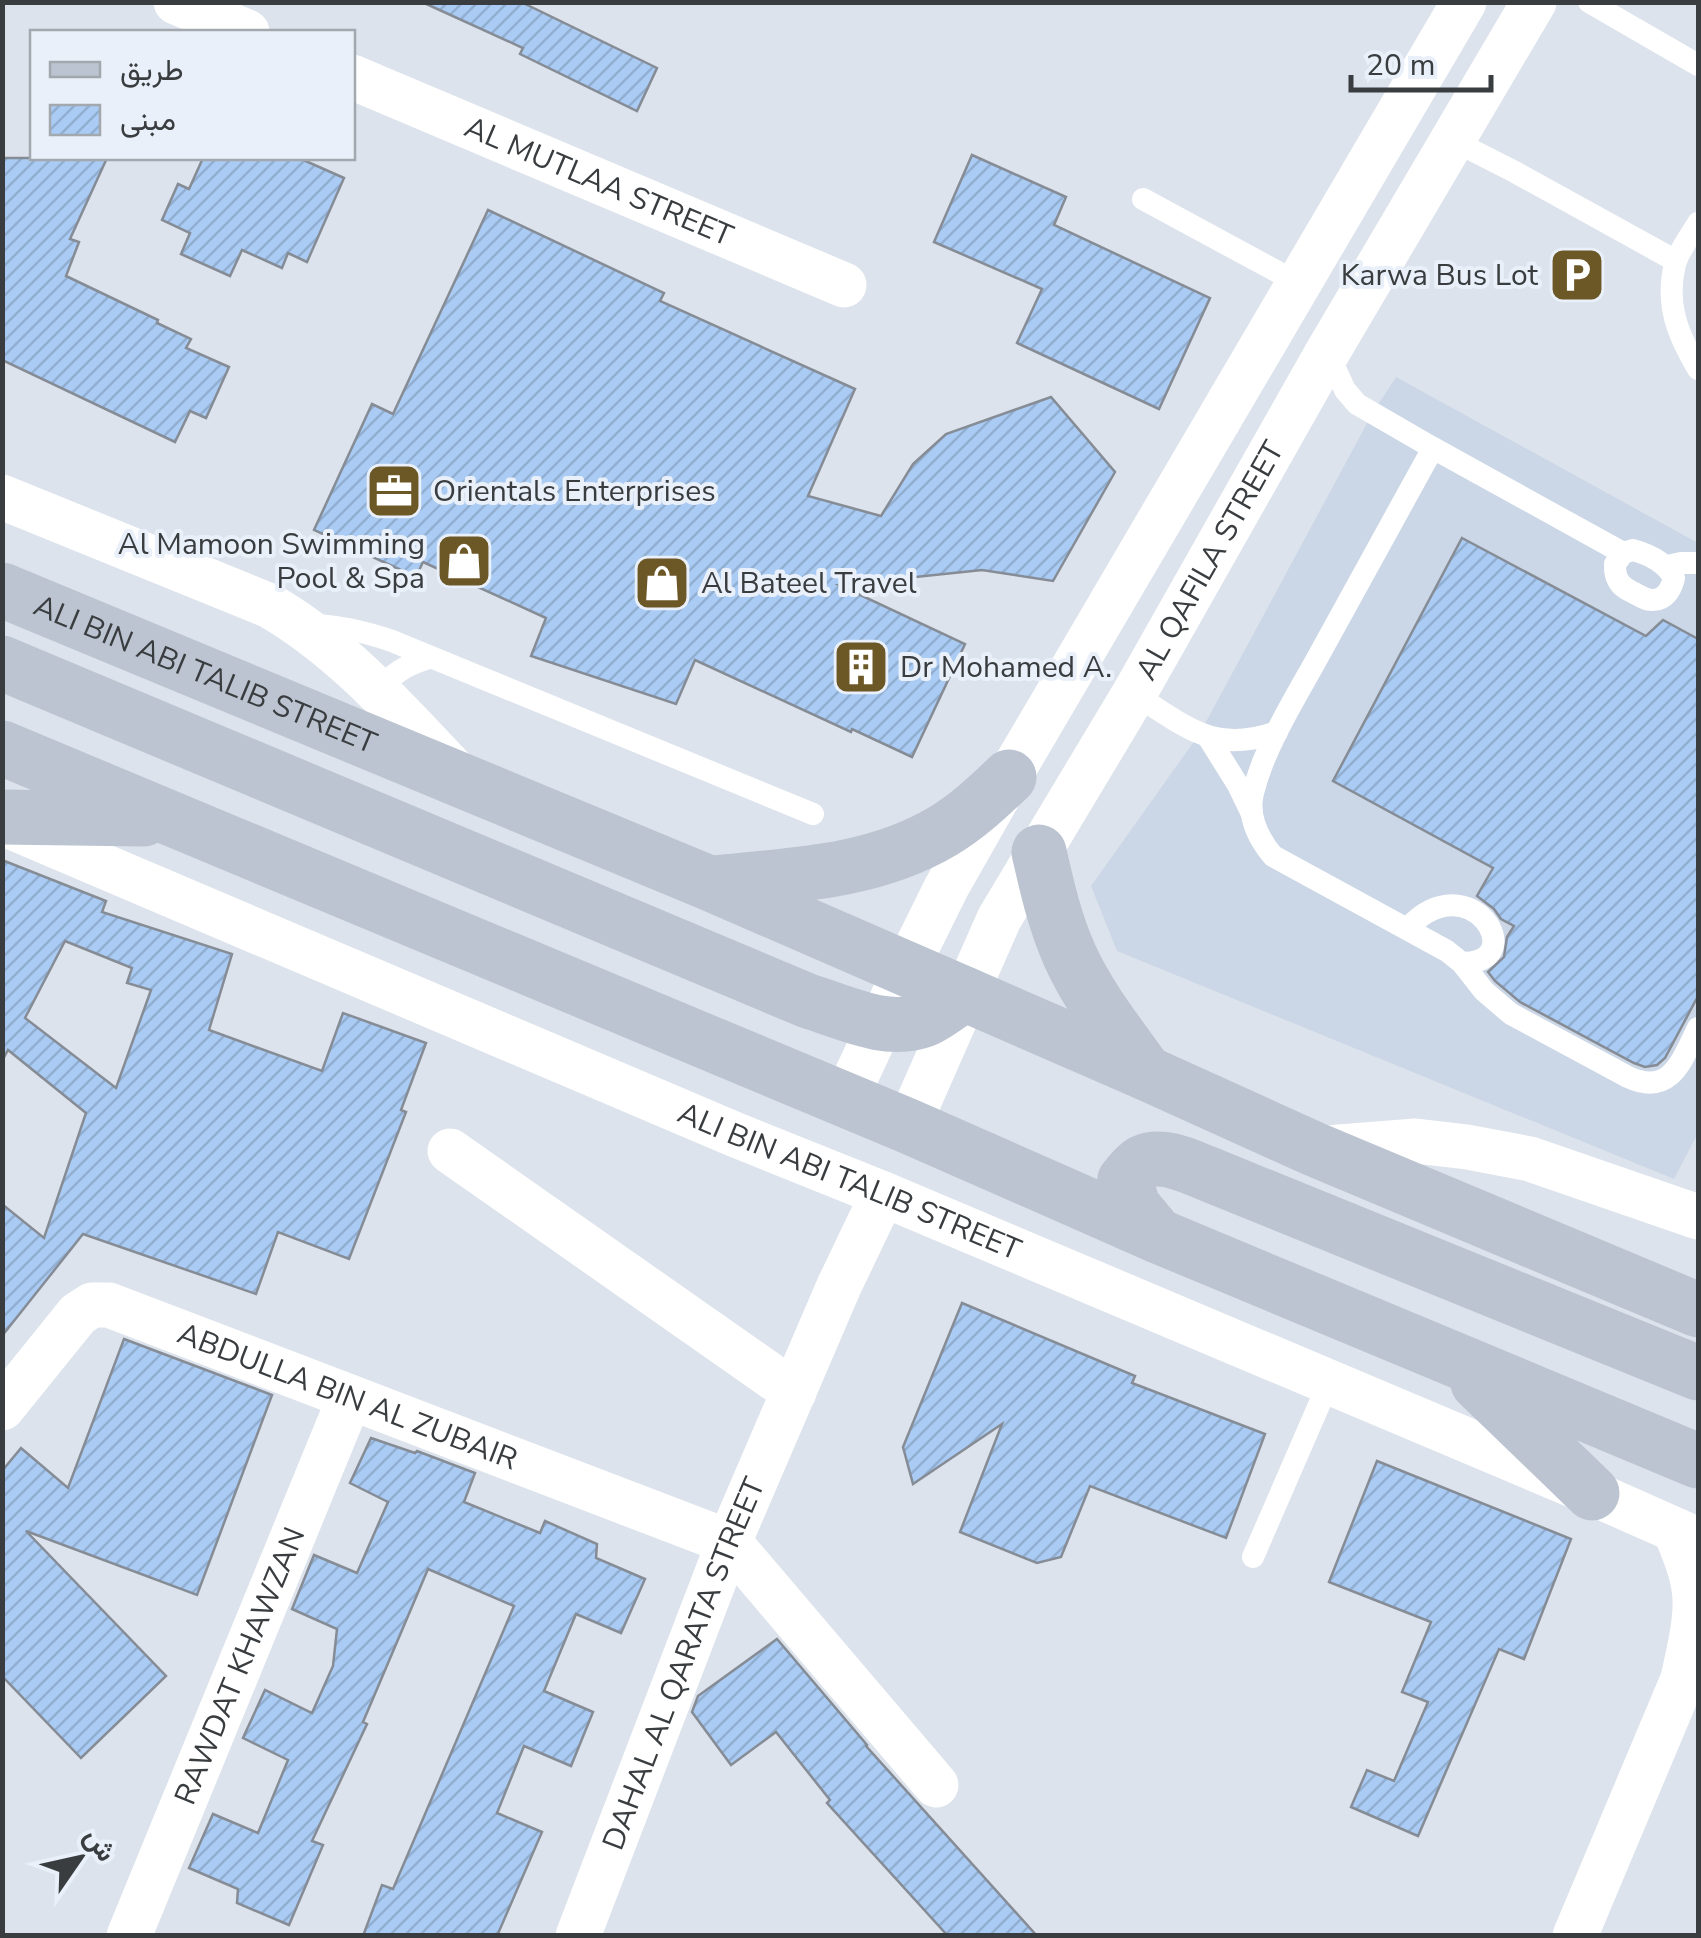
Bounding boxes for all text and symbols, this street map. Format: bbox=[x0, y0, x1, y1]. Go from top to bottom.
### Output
legend bbox=[30, 30, 355, 160]
scale bar bbox=[1351, 30, 1491, 92]
text: 20 m bbox=[1366, 45, 1435, 86]
text: طريق bbox=[120, 50, 184, 91]
text: مبنى bbox=[120, 100, 176, 141]
street label: AL MUTLAA STREET bbox=[458, 107, 739, 257]
parking icon: Karwa Bus Lot bbox=[1547, 245, 1607, 305]
place label: Karwa Bus Lot bbox=[1341, 255, 1538, 296]
street label: AL QAFILA STREET bbox=[1126, 434, 1294, 688]
office icon: Orientals Enterprises bbox=[364, 461, 424, 521]
place label: Orientals Enterprises bbox=[433, 471, 716, 512]
place label: Al Mamoon Swimming Pool & Spa bbox=[118, 524, 425, 599]
shop icon: Al Mamoon Swimming Pool & Spa bbox=[434, 531, 494, 591]
shop icon: Al Bateel Travel bbox=[632, 553, 692, 613]
place label: Al Bateel Travel bbox=[701, 563, 917, 604]
street label: ALI BIN ABI TALIB STREET bbox=[27, 585, 383, 764]
building icon: Dr Mohamed A. bbox=[831, 637, 891, 697]
place label: Dr Mohamed A. bbox=[900, 647, 1112, 688]
street label: ALI BIN ABI TALIB STREET bbox=[671, 1093, 1027, 1271]
street label: ABDULLA BIN AL ZUBAIR bbox=[172, 1313, 523, 1480]
street label: DAHAL AL QARATA STREET bbox=[593, 1471, 775, 1856]
street label: RAWDAT KHAWZAN bbox=[165, 1521, 315, 1811]
north arrow bbox=[30, 1808, 130, 1908]
text: ش bbox=[75, 1820, 125, 1869]

